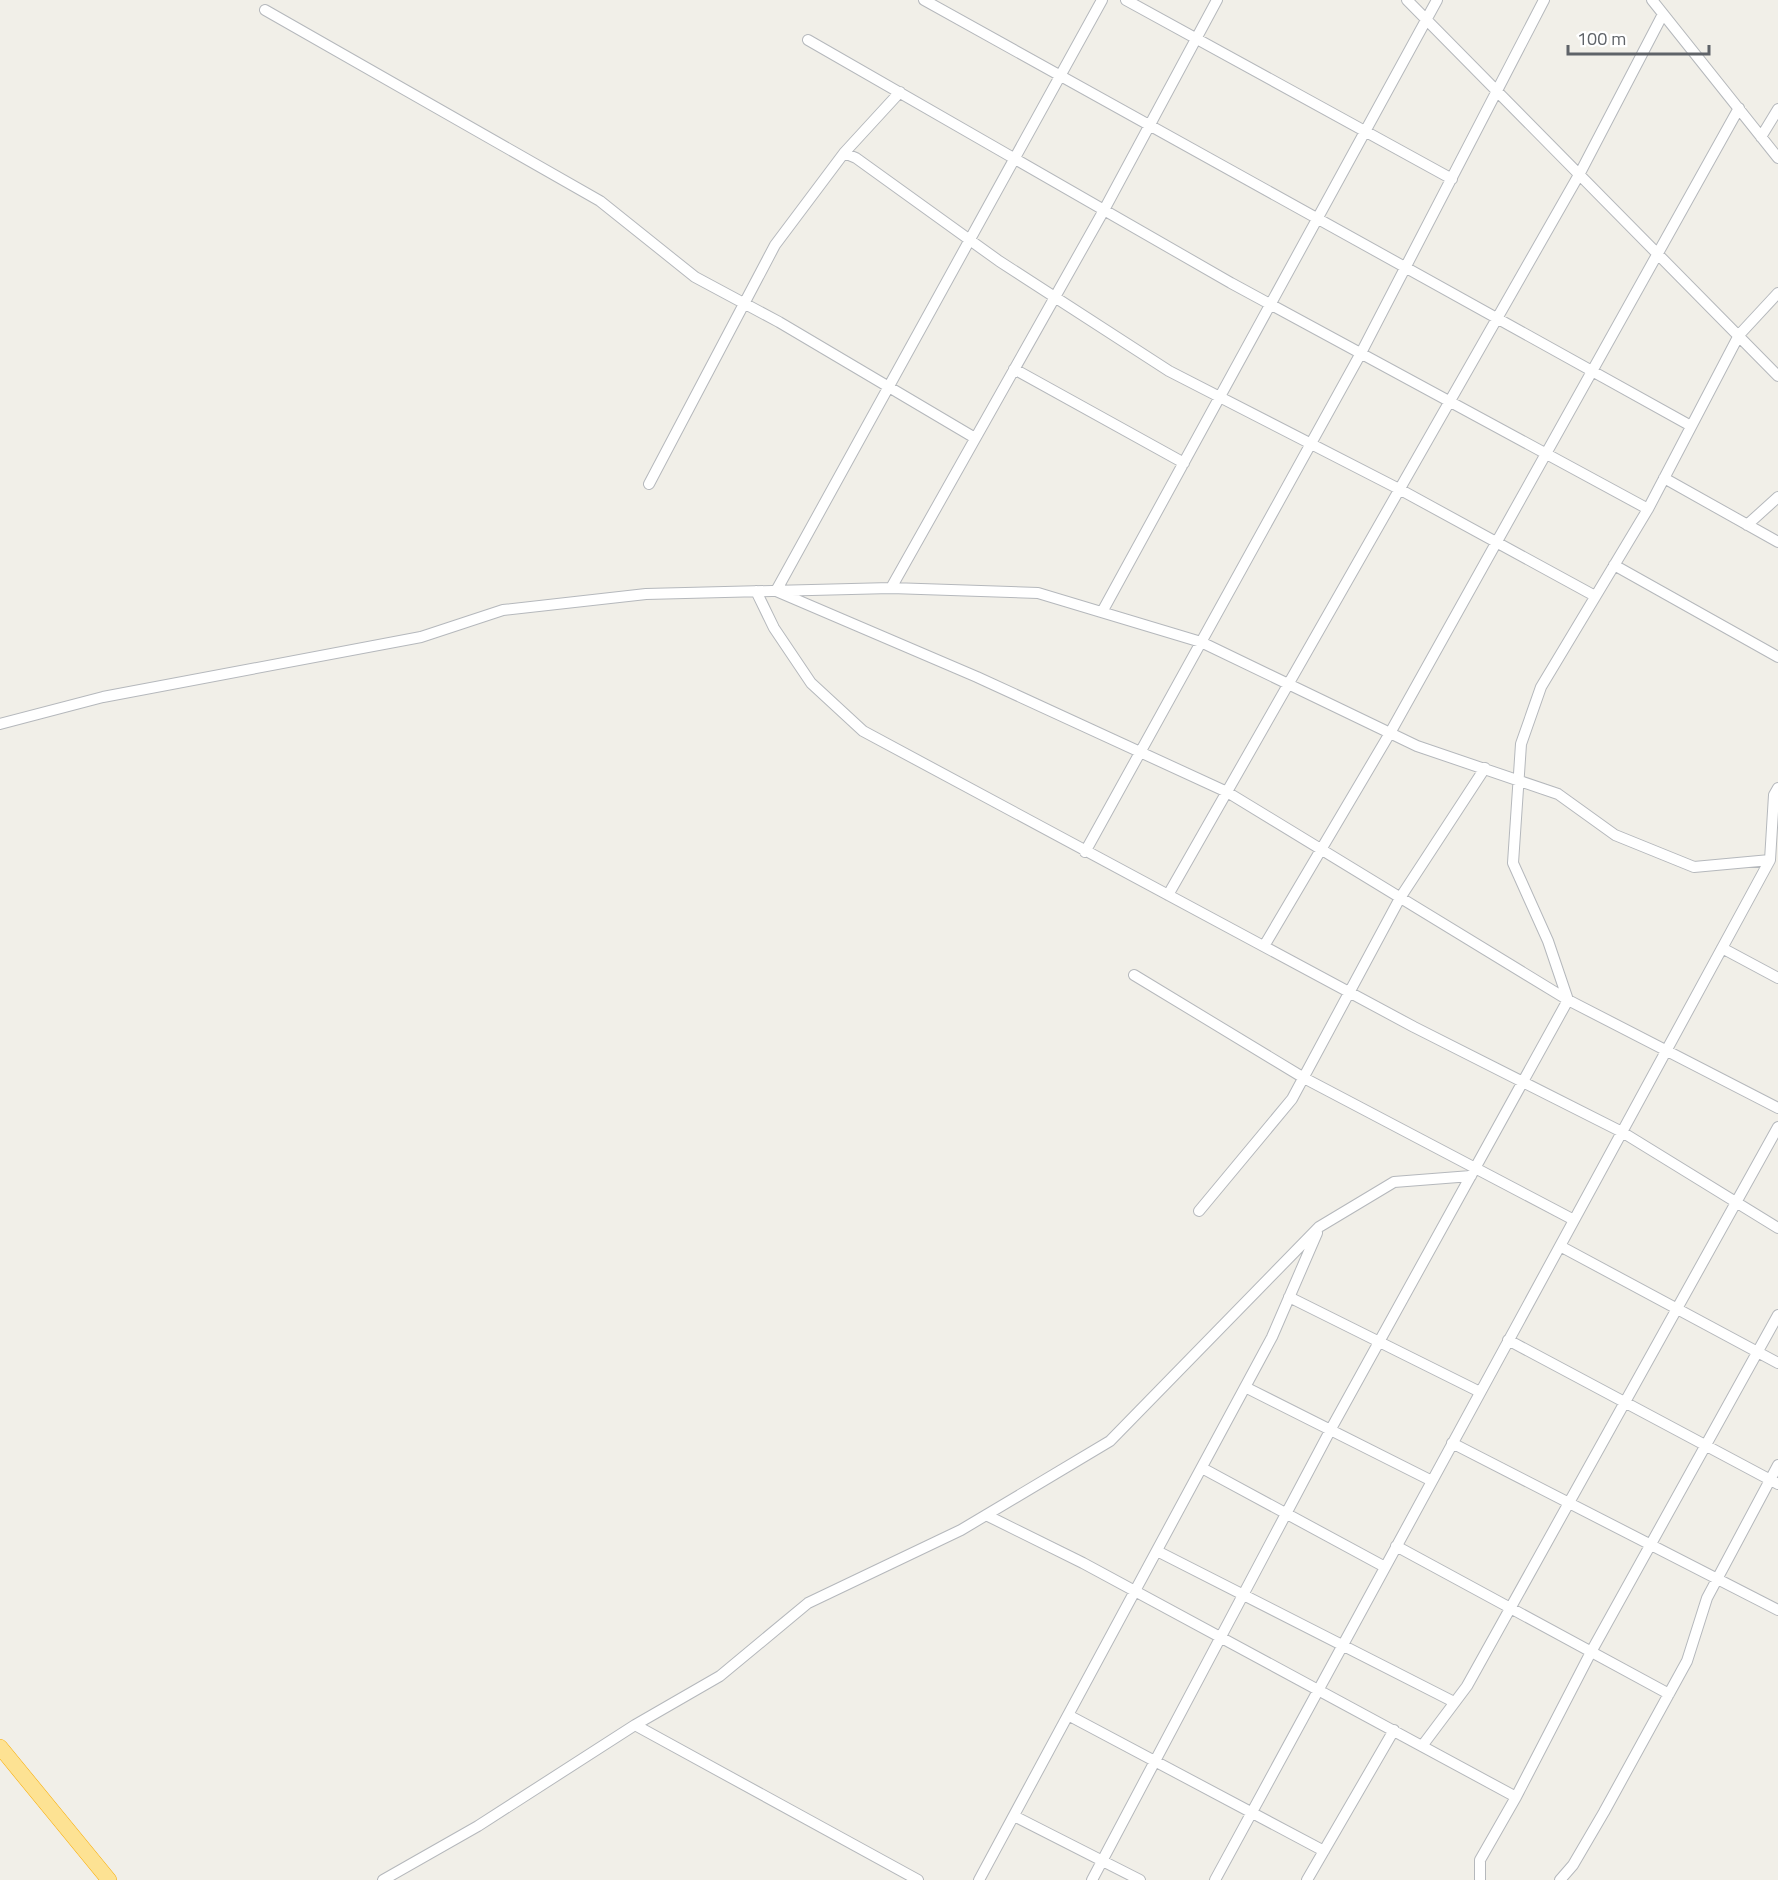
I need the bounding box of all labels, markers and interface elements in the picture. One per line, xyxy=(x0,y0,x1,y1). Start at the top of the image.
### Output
scale bar xyxy=(1568,18,1709,56)
text: 100 m xyxy=(1577,25,1626,52)

